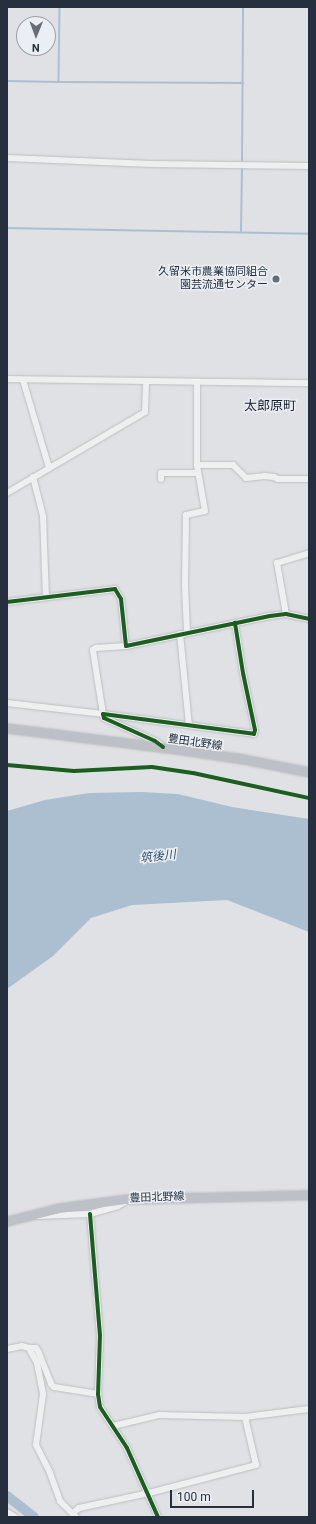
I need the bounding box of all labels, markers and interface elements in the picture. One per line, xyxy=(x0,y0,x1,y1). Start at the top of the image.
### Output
north arrow xyxy=(16,16,56,56)
text: N xyxy=(32,41,40,54)
place label: 久留米市農業協同組合 園芸流通センター xyxy=(158,266,268,292)
marker: 久留米市農業協同組合 園芸流通センター xyxy=(271,274,281,284)
district label: 太郎原町 xyxy=(244,398,296,414)
street label: 豊田北野線 xyxy=(167,733,223,753)
water label: 筑後川 xyxy=(139,848,177,866)
street label: 豊田北野線 xyxy=(129,1190,185,1206)
scale bar xyxy=(172,1482,256,1508)
text: 100 m xyxy=(177,1490,211,1504)

